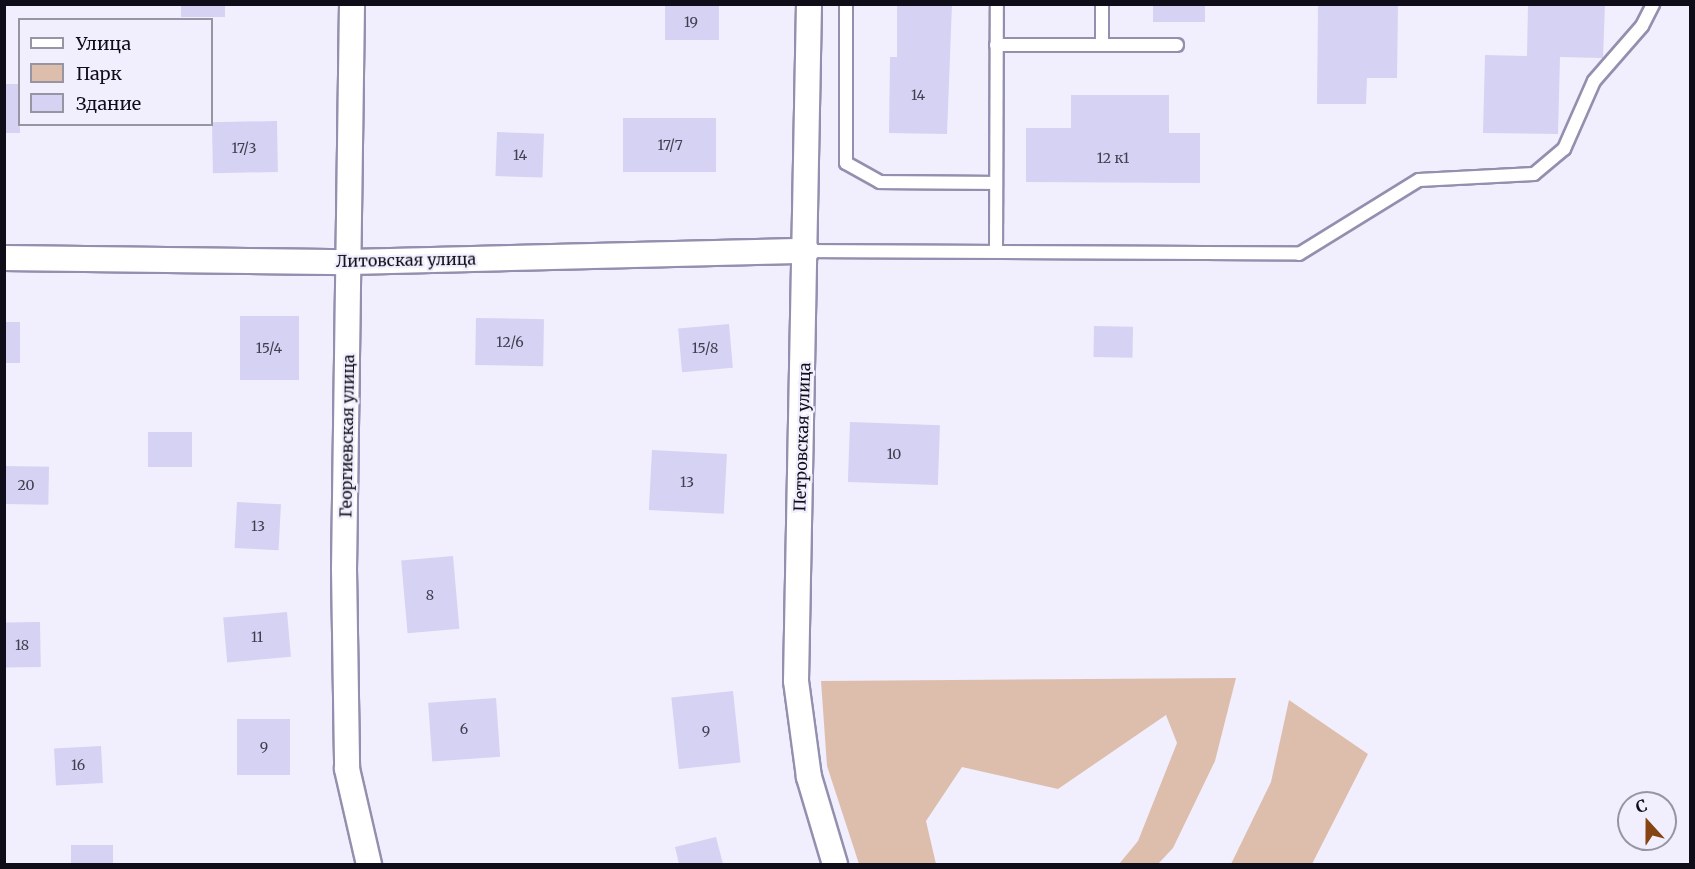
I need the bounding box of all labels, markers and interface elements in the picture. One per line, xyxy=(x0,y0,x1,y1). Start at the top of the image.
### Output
house number: 19 xyxy=(684,14,698,30)
legend xyxy=(18,18,213,126)
text: Улица xyxy=(76,32,131,55)
text: Парк xyxy=(76,62,122,85)
house number: 14 xyxy=(911,87,925,103)
text: Здание xyxy=(76,92,141,115)
house number: 17/7 xyxy=(657,137,683,153)
house number: 17/3 xyxy=(231,140,257,156)
house number: 14 xyxy=(513,147,527,163)
house number: 12 к1 xyxy=(1097,150,1129,166)
street label: Литовская улица xyxy=(336,249,476,271)
house number: 12/6 xyxy=(496,334,524,350)
house number: 15/4 xyxy=(256,340,282,356)
house number: 15/8 xyxy=(692,340,718,356)
street label: Георгиевская улица xyxy=(336,354,358,518)
street label: Петровская улица xyxy=(790,362,814,512)
house number: 10 xyxy=(887,446,901,462)
house number: 13 xyxy=(680,474,694,490)
house number: 20 xyxy=(17,477,35,493)
house number: 13 xyxy=(251,518,265,534)
house number: 8 xyxy=(426,587,434,603)
house number: 11 xyxy=(251,629,263,645)
house number: 18 xyxy=(15,637,29,653)
house number: 6 xyxy=(460,721,468,737)
house number: 9 xyxy=(702,723,710,739)
house number: 9 xyxy=(260,739,268,755)
house number: 16 xyxy=(71,757,85,773)
north arrow xyxy=(1617,791,1677,851)
text: С xyxy=(1633,795,1650,817)

